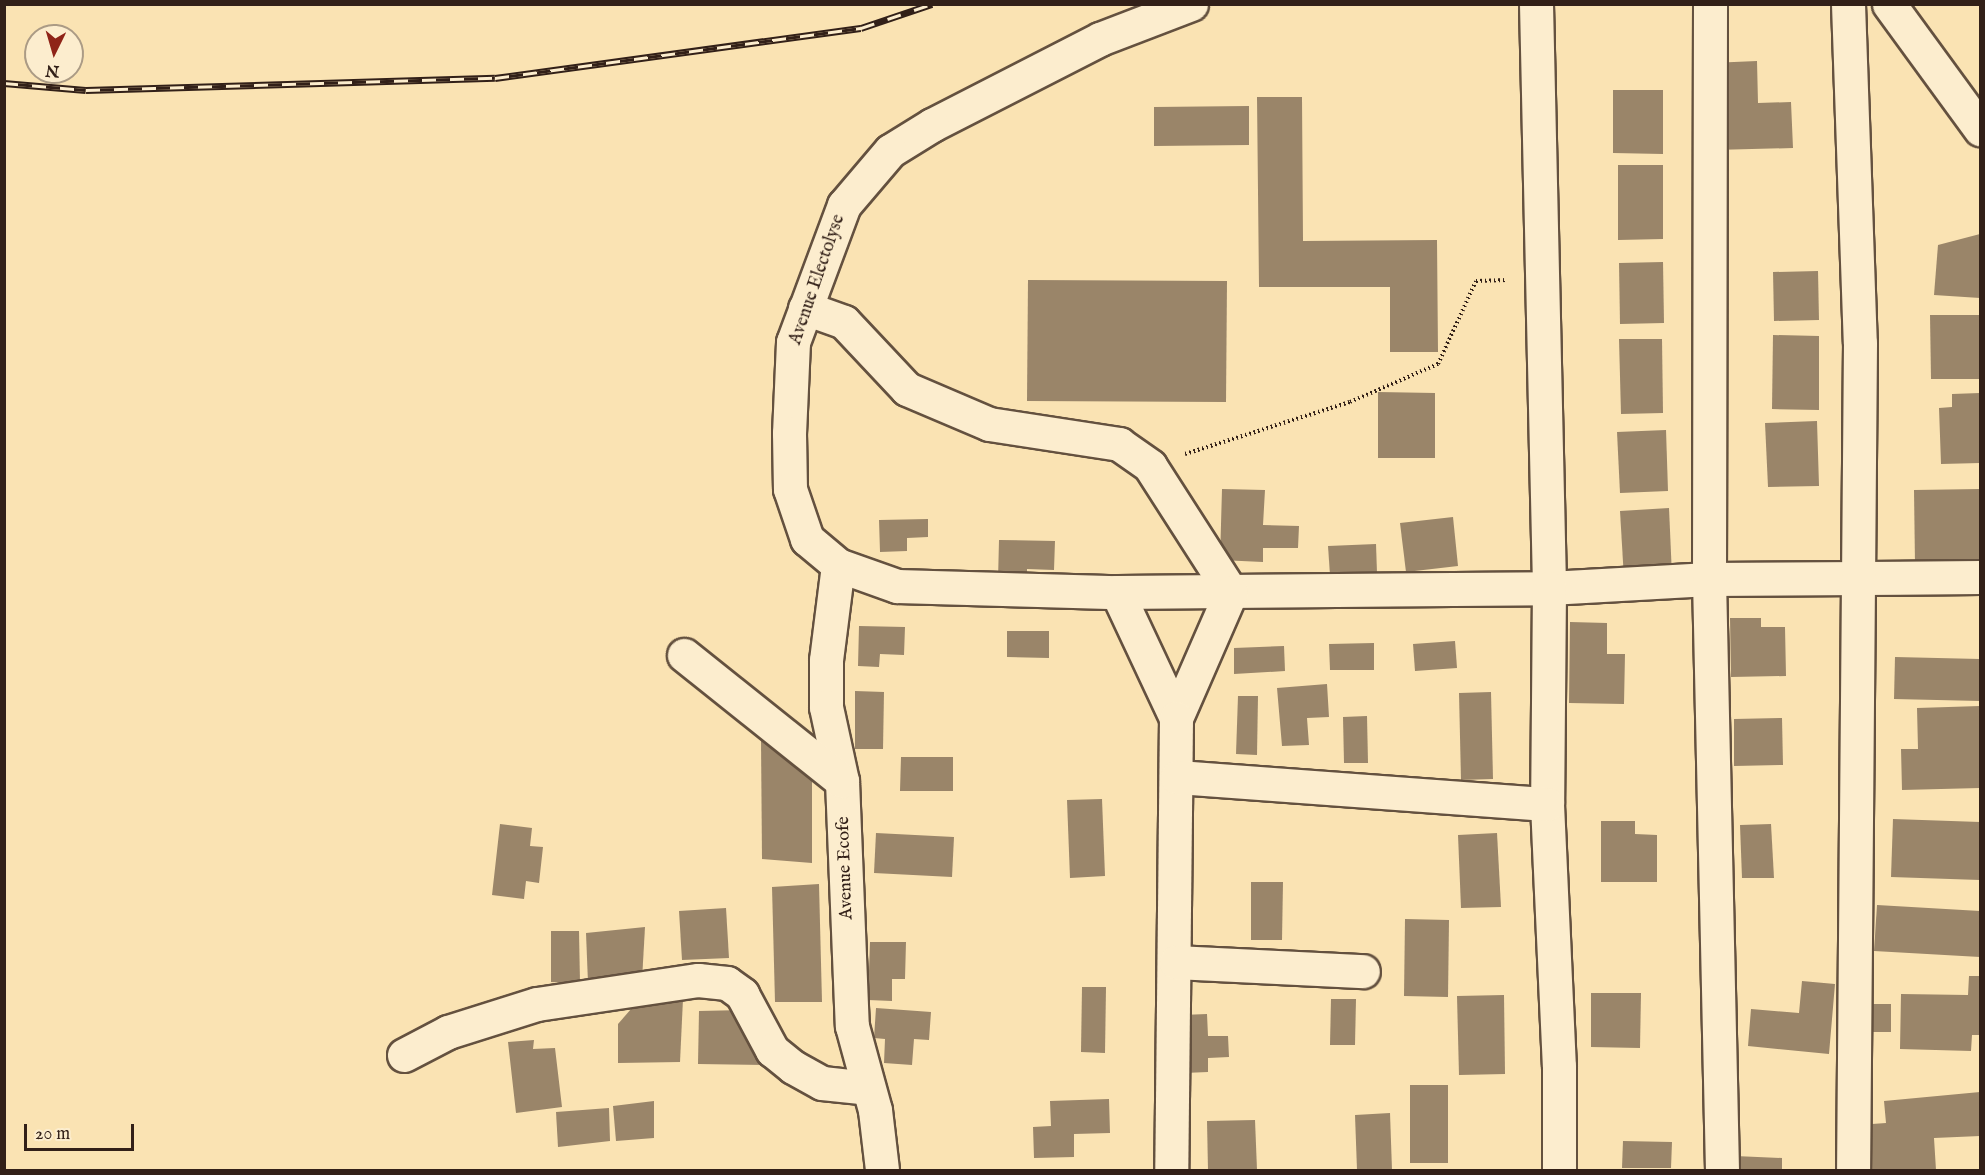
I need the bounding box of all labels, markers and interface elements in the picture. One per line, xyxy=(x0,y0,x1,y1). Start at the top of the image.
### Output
north arrow xyxy=(24,24,84,84)
text: N xyxy=(45,59,60,81)
street label: Avenue Electolyse xyxy=(786,212,850,348)
street label: Avenue Ecofe xyxy=(833,816,859,920)
scale bar xyxy=(27,1112,136,1150)
text: 20 m xyxy=(35,1123,70,1146)

